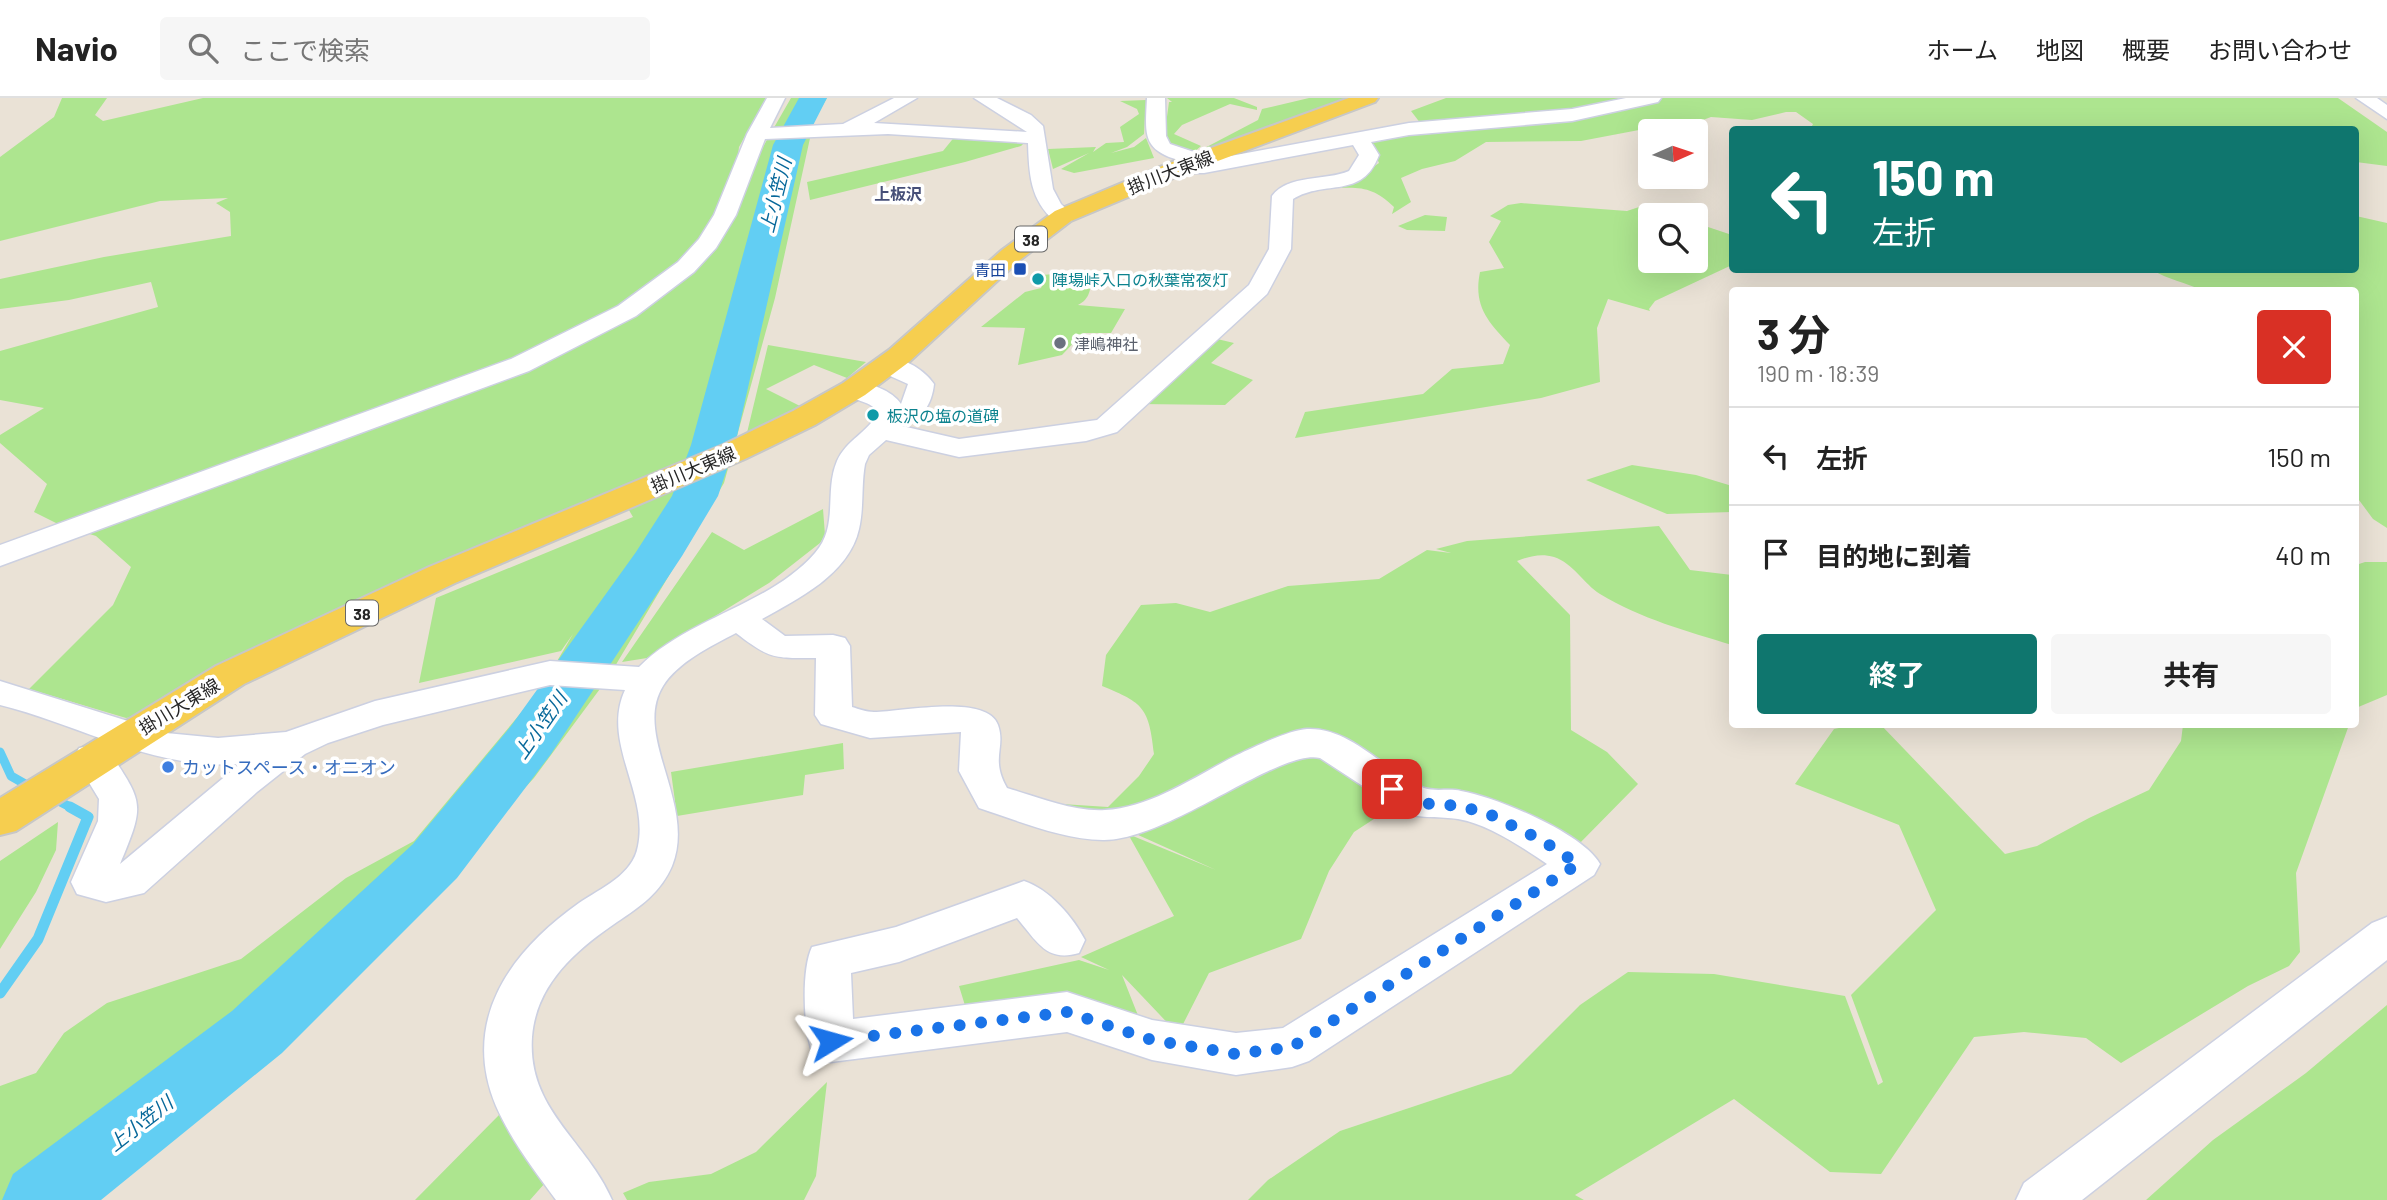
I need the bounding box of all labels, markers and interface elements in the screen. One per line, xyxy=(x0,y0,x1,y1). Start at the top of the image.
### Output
search box xyxy=(160,17,650,80)
text: Navio xyxy=(35,28,118,68)
icon: search xyxy=(184,29,222,67)
text: ここで検索 xyxy=(240,34,370,65)
text: ホーム xyxy=(1927,35,1998,64)
text: 地図 xyxy=(2036,35,2084,64)
text: 概要 xyxy=(2122,35,2170,64)
text: お問い合わせ xyxy=(2208,35,2352,64)
north arrow xyxy=(1638,119,1708,189)
map controls xyxy=(1638,119,1708,273)
street label: 掛川大東線 xyxy=(1124,146,1216,198)
text: 150 m xyxy=(1872,147,1994,206)
water label: 上小笠川 xyxy=(755,153,796,235)
icon: left xyxy=(1757,154,1848,245)
district label: 上板沢 xyxy=(874,184,922,203)
button: search xyxy=(1638,203,1708,273)
text: 左折 xyxy=(1872,212,1936,250)
road number: 38 xyxy=(1015,226,1047,252)
place label: 青田 xyxy=(974,260,1006,279)
marker: 青田 xyxy=(1012,261,1028,277)
place label: 陣場峠入口の秋葉常夜灯 xyxy=(1052,270,1228,289)
marker: 陣場峠入口の秋葉常夜灯 xyxy=(1030,271,1046,287)
text: 3 分 xyxy=(1757,308,1830,358)
button: close xyxy=(2257,310,2331,384)
place label: 津嶋神社 xyxy=(1074,334,1138,353)
marker: 津嶋神社 xyxy=(1052,335,1068,351)
text: 190 m · 18:39 xyxy=(1757,359,1879,387)
place label: 板沢の塩の道碑 xyxy=(887,406,999,425)
marker: 板沢の塩の道碑 xyxy=(865,407,881,423)
icon: left xyxy=(1757,437,1795,475)
street label: 掛川大東線 xyxy=(647,441,739,497)
text: 150 m xyxy=(2267,441,2331,472)
text: 左折 xyxy=(1816,442,1868,473)
icon: arrive xyxy=(1757,535,1795,573)
text: 40 m xyxy=(2275,539,2331,570)
text: 目的地に到着 xyxy=(1816,540,1972,571)
road number: 38 xyxy=(346,600,378,626)
button: 終了 xyxy=(1757,634,2037,714)
button: 共有 xyxy=(2051,634,2331,714)
street label: 掛川大東線 xyxy=(135,673,223,739)
water label: 上小笠川 xyxy=(509,686,572,763)
place label: カットスペース・オニオン xyxy=(182,756,396,778)
marker: カットスペース・オニオン xyxy=(160,759,176,775)
pin xyxy=(1362,759,1422,819)
icon: arrive xyxy=(1373,770,1411,808)
position arrow xyxy=(794,1004,868,1078)
water label: 上小笠川 xyxy=(103,1089,179,1155)

